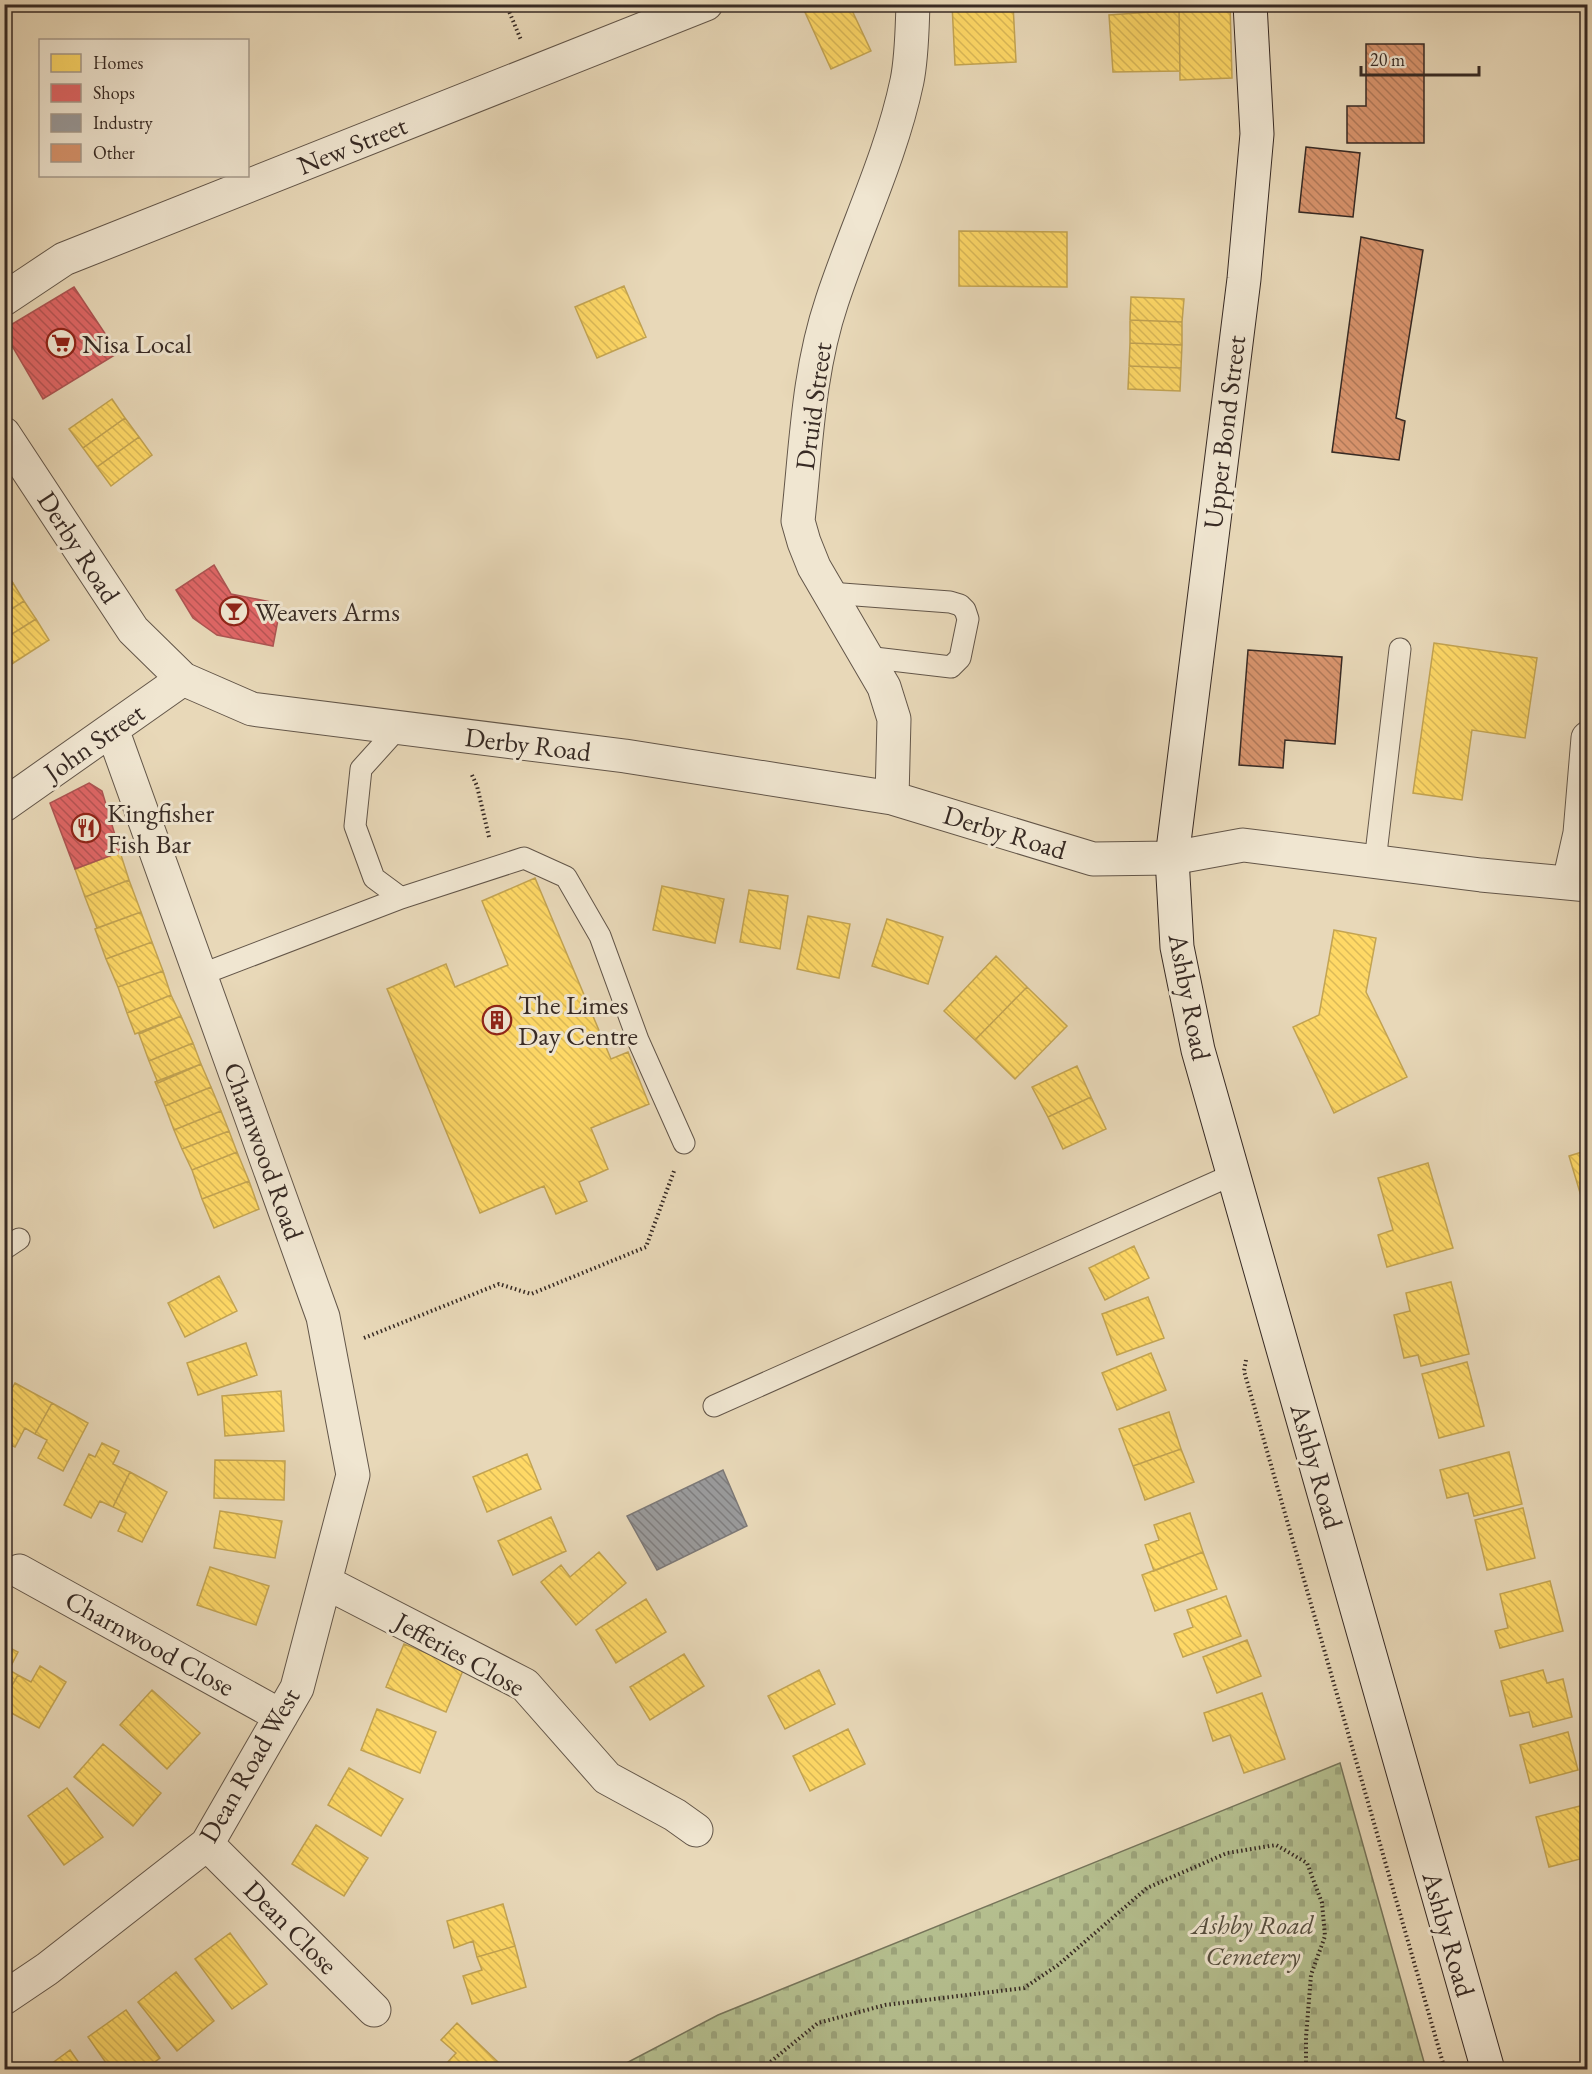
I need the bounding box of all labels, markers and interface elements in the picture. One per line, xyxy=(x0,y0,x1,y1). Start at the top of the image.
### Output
legend xyxy=(39,39,249,177)
scale bar xyxy=(1361,39,1480,77)
text: 20 m xyxy=(1370,48,1405,71)
text: Homes xyxy=(93,51,144,74)
text: Shops xyxy=(93,81,135,104)
street label: New Street xyxy=(292,107,412,183)
text: Industry xyxy=(93,111,153,134)
text: Other xyxy=(93,141,135,164)
place label: Nisa Local xyxy=(82,326,192,361)
supermarket icon: Nisa Local xyxy=(45,327,77,359)
street label: Upper Bond Street xyxy=(1195,333,1253,531)
street label: Druid Street xyxy=(787,339,839,472)
street label: Derby Road xyxy=(30,484,128,610)
place label: Weavers Arms xyxy=(255,594,400,629)
bar icon: Weavers Arms xyxy=(218,595,250,627)
street label: John Street xyxy=(35,694,152,790)
street label: Derby Road xyxy=(463,719,593,769)
place label: Kingfisher Fish Bar xyxy=(107,795,214,861)
street label: Derby Road xyxy=(939,797,1071,867)
restaurant icon: Kingfisher Fish Bar xyxy=(70,812,102,844)
street label: Ashby Road xyxy=(1160,930,1219,1064)
place label: The Limes Day Centre xyxy=(518,987,638,1053)
building icon: The Limes Day Centre xyxy=(481,1004,513,1036)
street label: Charnwood Road xyxy=(216,1057,312,1245)
street label: Ashby Road xyxy=(1282,1399,1352,1533)
street label: Charnwood Close xyxy=(59,1582,241,1704)
street label: Jefferies Close xyxy=(387,1603,531,1704)
street label: Dean Road West xyxy=(191,1681,308,1849)
street label: Ashby Road xyxy=(1414,1867,1484,2001)
street label: Dean Close xyxy=(236,1872,346,1982)
park label: Ashby Road Cemetery xyxy=(1190,1907,1315,1973)

